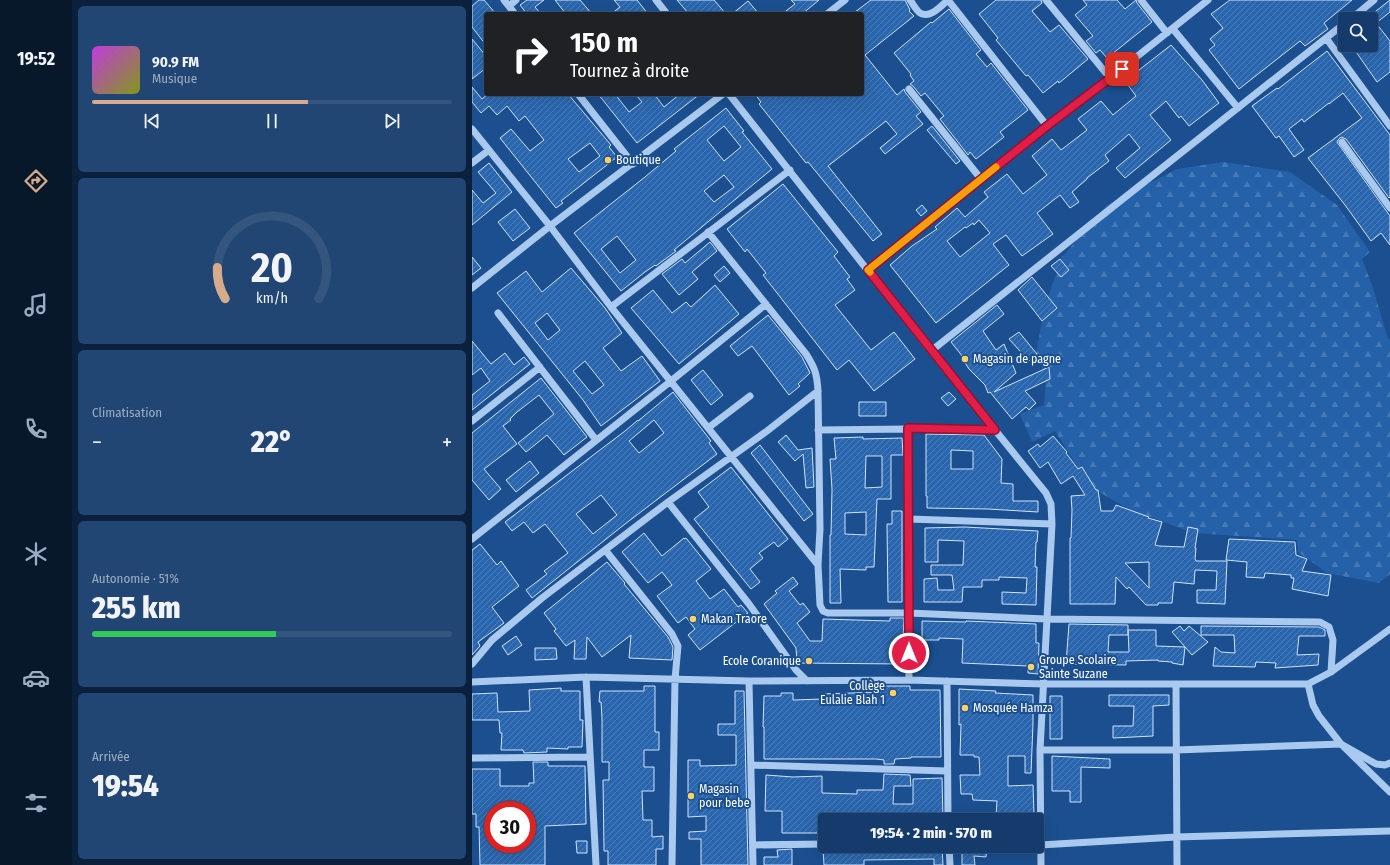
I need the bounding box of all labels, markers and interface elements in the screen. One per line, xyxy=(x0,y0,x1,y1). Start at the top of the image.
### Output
map controls xyxy=(1338,12,1378,52)
button: search xyxy=(1338,12,1378,52)
text: 150 m xyxy=(570,26,638,59)
icon: right xyxy=(504,28,556,80)
text: 19:52 xyxy=(17,48,55,70)
pin xyxy=(1105,52,1139,86)
text: 90.9 FM xyxy=(152,53,199,71)
icon: arrive xyxy=(1111,58,1133,80)
text: Tournez à droite xyxy=(570,60,689,82)
text: Musique xyxy=(152,71,197,86)
icon: previous xyxy=(141,110,163,132)
icon: pause xyxy=(261,110,283,132)
icon: next xyxy=(381,110,403,132)
place label: Boutique xyxy=(616,153,661,167)
marker: Boutique xyxy=(603,155,613,165)
icon: directions xyxy=(22,167,50,195)
text: 20 xyxy=(250,242,293,292)
text: km/h xyxy=(256,289,288,306)
icon: music xyxy=(22,291,50,319)
place label: Magasin de pagne xyxy=(973,352,1061,366)
marker: Magasin de pagne xyxy=(960,354,970,364)
text: Climatisation xyxy=(92,405,162,420)
icon: phone xyxy=(22,415,50,443)
text: 22° xyxy=(251,424,293,460)
text: − xyxy=(92,429,102,456)
text: + xyxy=(442,429,452,456)
icon: climate xyxy=(22,540,50,568)
text: Autonomie · 51% xyxy=(92,571,179,586)
text: 255 km xyxy=(92,590,181,626)
place label: Makan Traore xyxy=(701,612,767,626)
marker: Makan Traore xyxy=(688,614,698,624)
position arrow xyxy=(888,632,930,674)
place label: Groupe Scolaire Sainte Suzane xyxy=(1039,653,1116,681)
place label: Ecole Coranique xyxy=(723,654,801,668)
marker: Ecole Coranique xyxy=(804,656,814,666)
marker: Groupe Scolaire Sainte Suzane xyxy=(1026,662,1036,672)
icon: car xyxy=(22,664,50,692)
place label: Collège Eulalie Blah 1 xyxy=(820,679,885,707)
marker: Collège Eulalie Blah 1 xyxy=(888,688,898,698)
place label: Mosquée Hamza xyxy=(973,701,1053,715)
marker: Mosquée Hamza xyxy=(960,703,970,713)
text: Arrivée xyxy=(92,749,130,764)
text: 19:54 xyxy=(92,768,159,804)
place label: Magasin pour bebe xyxy=(699,782,750,810)
icon: filters xyxy=(22,789,50,817)
marker: Magasin pour bebe xyxy=(686,791,696,801)
speed limit sign: 30 xyxy=(484,801,536,853)
text: 19:54 · 2 min · 570 m xyxy=(870,824,992,842)

